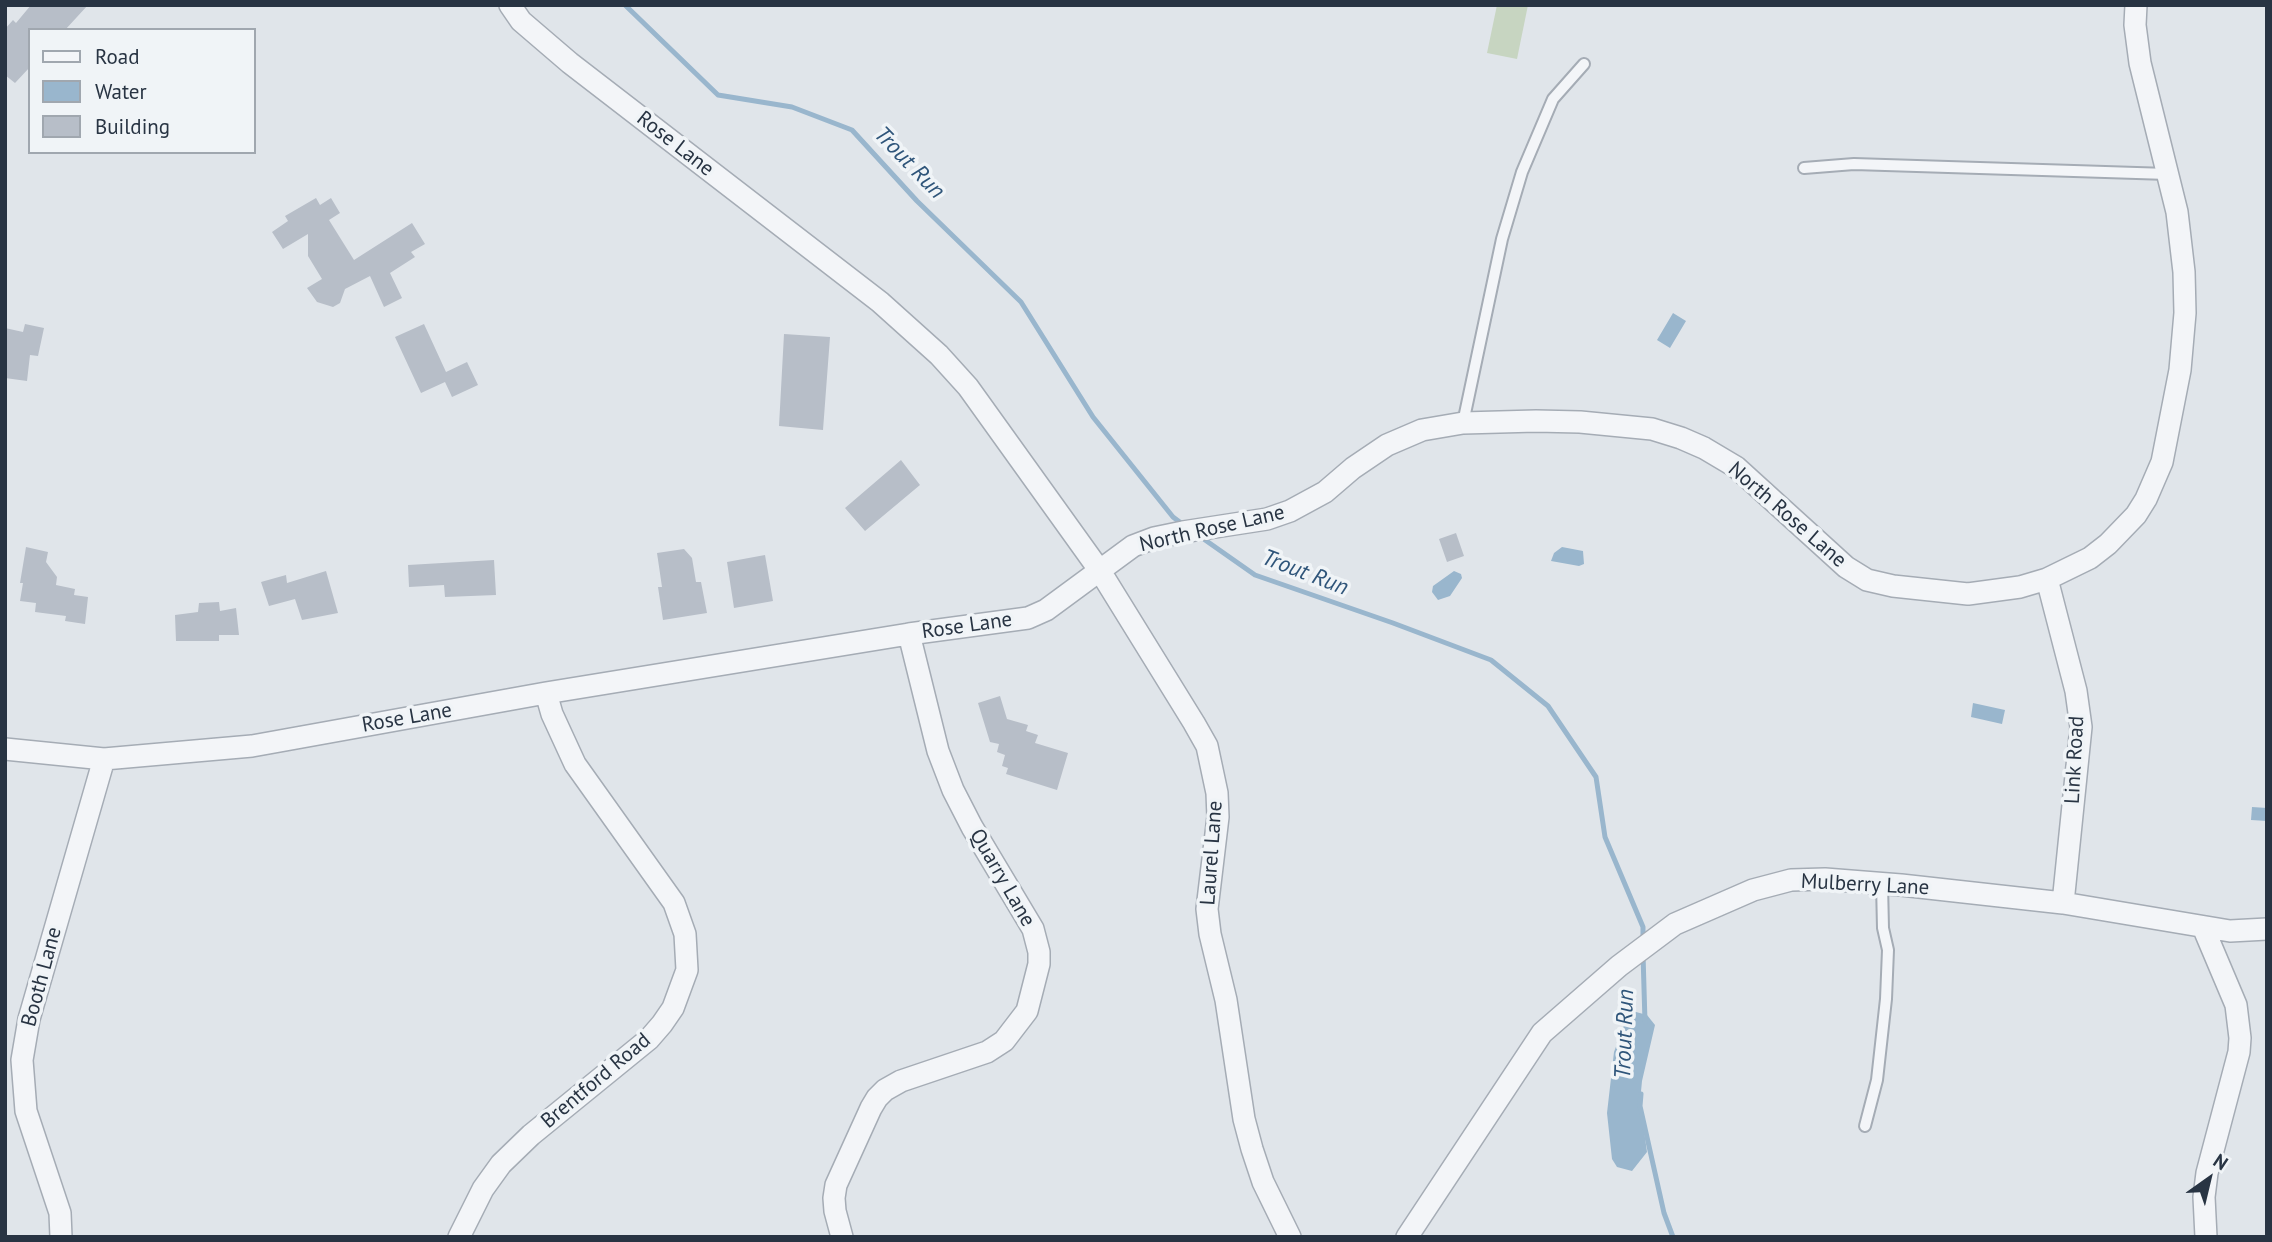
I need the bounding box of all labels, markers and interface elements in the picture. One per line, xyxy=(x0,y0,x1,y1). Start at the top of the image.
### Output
legend xyxy=(28,28,256,154)
text: Road xyxy=(95,43,139,70)
text: Water xyxy=(95,78,147,105)
street label: Rose Lane xyxy=(631,106,719,182)
text: Building xyxy=(95,113,170,140)
water label: Trout Run xyxy=(868,121,950,205)
street label: North Rose Lane xyxy=(1723,457,1851,573)
street label: North Rose Lane xyxy=(1137,500,1287,558)
water label: Trout Run xyxy=(1258,544,1352,602)
street label: Rose Lane xyxy=(920,607,1014,645)
street label: Rose Lane xyxy=(360,698,454,738)
street label: Link Road xyxy=(2060,715,2090,805)
street label: Laurel Lane xyxy=(1196,800,1228,906)
street label: Quarry Lane xyxy=(964,825,1040,931)
street label: Mulberry Lane xyxy=(1800,869,1930,901)
street label: Booth Lane xyxy=(17,924,67,1030)
water label: Trout Run xyxy=(1610,989,1640,1079)
street label: Brentford Road xyxy=(536,1028,656,1134)
north arrow xyxy=(2174,1144,2244,1214)
text: N xyxy=(2209,1148,2233,1175)

